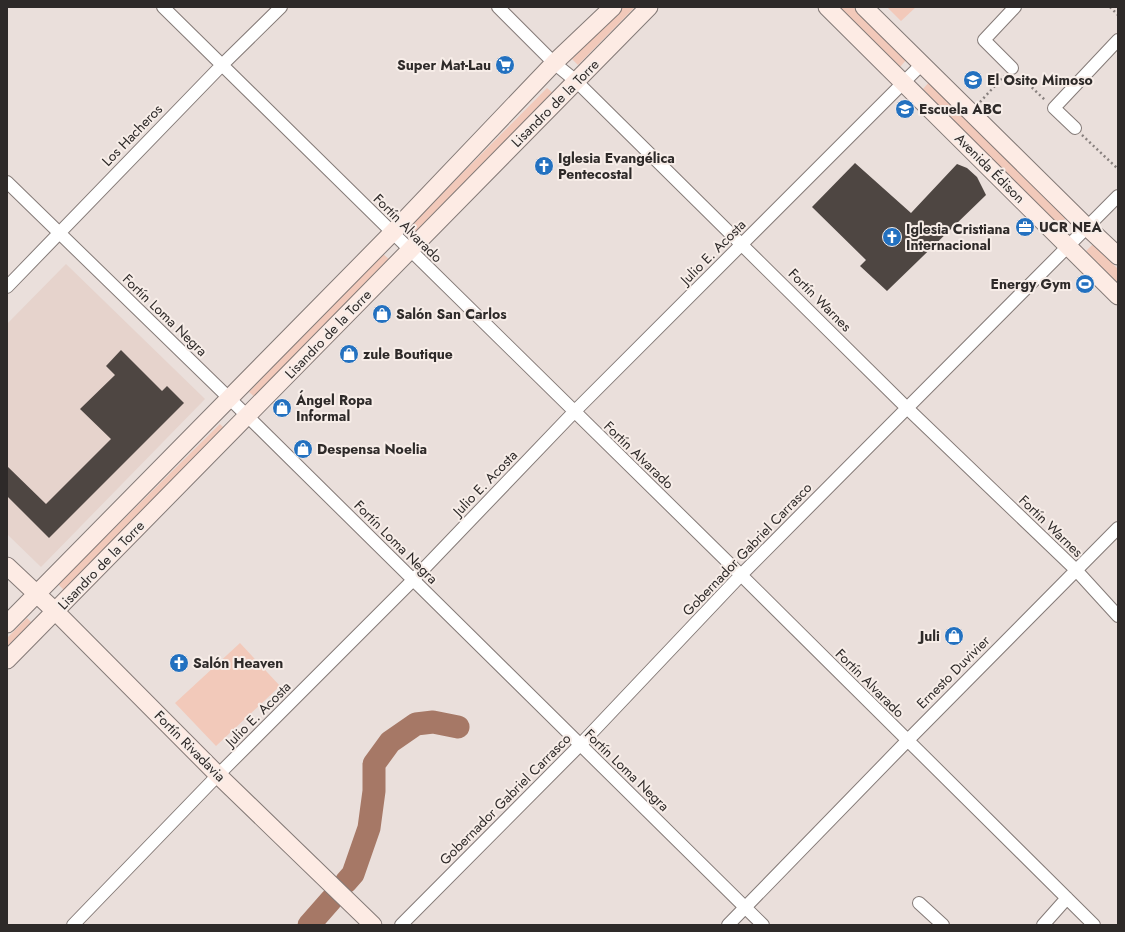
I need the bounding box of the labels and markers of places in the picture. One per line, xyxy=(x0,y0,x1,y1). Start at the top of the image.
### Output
supermarket icon: Super Mat-Lau xyxy=(494,54,516,76)
place label: Super Mat-Lau xyxy=(397,55,491,75)
school or university icon: El Osito Mimoso xyxy=(962,69,984,91)
place label: El Osito Mimoso xyxy=(987,70,1093,90)
school or university icon: Escuela ABC xyxy=(894,98,916,120)
place label: Escuela ABC xyxy=(919,99,1002,119)
place label: Iglesia Evangélica Pentecostal xyxy=(558,148,675,184)
church icon: Iglesia Evangélica Pentecostal xyxy=(533,155,555,177)
office icon: UCR NEA xyxy=(1014,216,1036,238)
place label: UCR NEA xyxy=(1039,217,1102,237)
place label: Iglesia Cristiana Internacional xyxy=(906,219,1010,255)
church icon: Iglesia Cristiana Internacional xyxy=(881,226,903,248)
sports icon: Energy Gym xyxy=(1074,273,1096,295)
place label: Energy Gym xyxy=(991,274,1071,294)
shop icon: Salón San Carlos xyxy=(371,303,393,325)
place label: Salón San Carlos xyxy=(396,304,507,324)
shop icon: zule Boutique xyxy=(338,343,360,365)
place label: zule Boutique xyxy=(363,344,453,364)
place label: Ángel Ropa Informal xyxy=(295,390,372,426)
shop icon: Ángel Ropa Informal xyxy=(271,397,293,419)
shop icon: Despensa Noelia xyxy=(292,438,314,460)
place label: Despensa Noelia xyxy=(317,439,427,459)
shop icon: Juli xyxy=(943,625,965,647)
place label: Juli xyxy=(917,626,940,646)
church icon: Salón Heaven xyxy=(168,652,190,674)
place label: Salón Heaven xyxy=(193,653,283,673)

